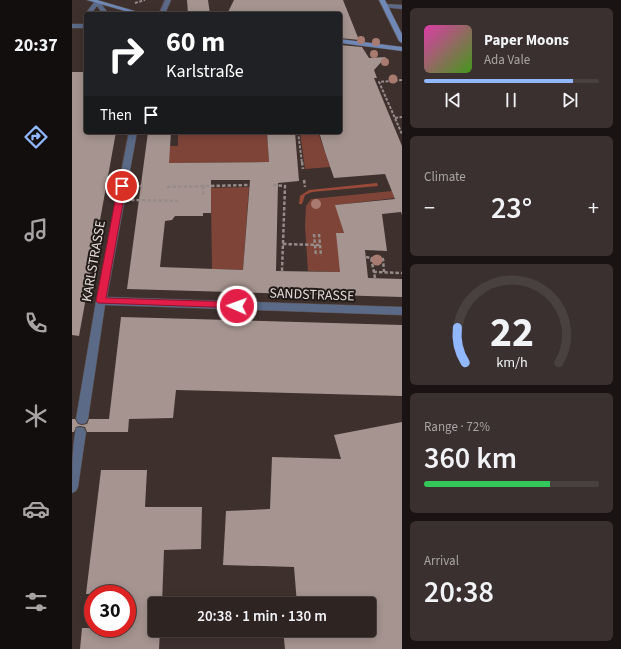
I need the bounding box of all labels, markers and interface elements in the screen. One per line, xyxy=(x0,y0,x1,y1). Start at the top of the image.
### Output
text: 60 m xyxy=(166,22,225,62)
icon: right xyxy=(100,28,152,80)
text: Paper Moons xyxy=(484,30,569,51)
text: 20:37 xyxy=(14,33,58,58)
text: Ada Vale xyxy=(484,51,530,69)
text: Karlstraße xyxy=(166,59,244,84)
icon: previous xyxy=(442,89,464,111)
icon: pause xyxy=(500,89,522,111)
icon: next xyxy=(559,89,581,111)
icon: arrive xyxy=(140,104,162,126)
text: Then xyxy=(100,105,132,126)
icon: directions xyxy=(22,123,50,151)
text: Climate xyxy=(424,168,466,186)
pin xyxy=(105,169,139,203)
icon: arrive xyxy=(111,175,133,197)
text: 23° xyxy=(491,187,532,230)
text: − xyxy=(424,192,435,224)
text: + xyxy=(588,192,599,224)
icon: music xyxy=(22,216,50,244)
street label: KARLSTRASSE xyxy=(77,219,111,303)
street label: SANDSTRASSE xyxy=(269,284,355,306)
position arrow xyxy=(216,285,258,327)
text: 22 xyxy=(490,302,533,362)
icon: phone xyxy=(22,309,50,337)
text: km/h xyxy=(496,351,527,372)
icon: climate xyxy=(22,402,50,430)
text: Range · 72% xyxy=(424,418,490,436)
text: 360 km xyxy=(424,437,517,480)
icon: car xyxy=(22,495,50,523)
text: Arrival xyxy=(424,552,459,570)
text: 20:38 xyxy=(424,571,494,614)
speed limit sign: 30 xyxy=(84,585,136,637)
icon: filters xyxy=(22,588,50,616)
text: 20:38 · 1 min · 130 m xyxy=(197,606,327,627)

